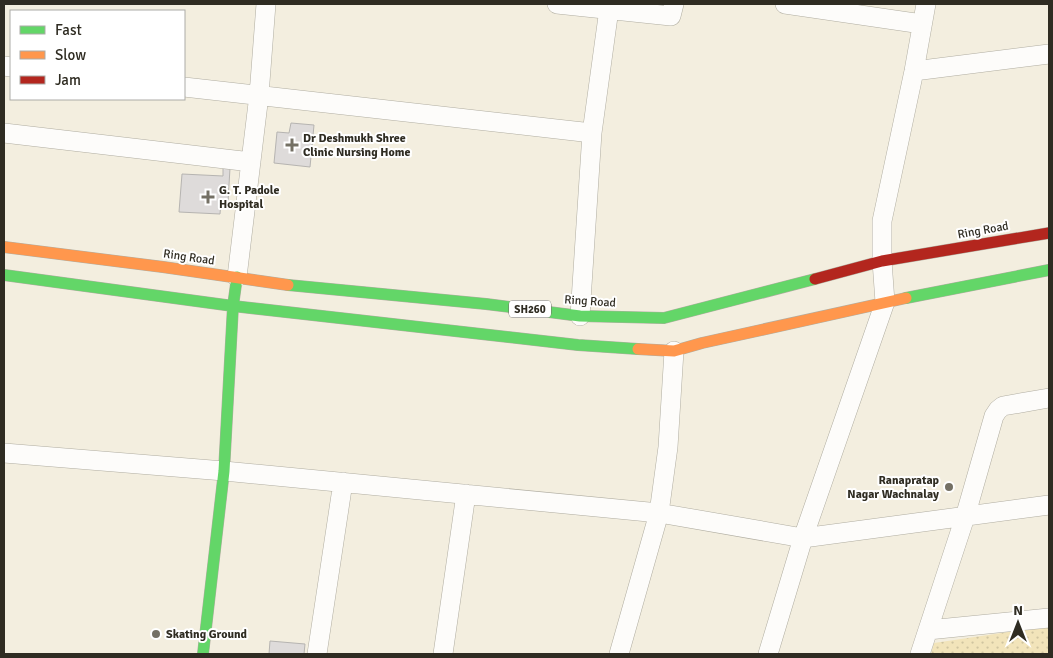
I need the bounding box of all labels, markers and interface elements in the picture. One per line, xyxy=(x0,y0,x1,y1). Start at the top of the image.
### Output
legend xyxy=(10,10,185,100)
text: Fast xyxy=(55,21,82,39)
text: Slow xyxy=(55,46,86,64)
text: Jam xyxy=(55,71,81,89)
place label: Dr Deshmukh Shree Clinic Nursing Home xyxy=(303,131,410,160)
marker: Dr Deshmukh Shree Clinic Nursing Home xyxy=(285,138,299,152)
place label: G. T. Padole Hospital xyxy=(219,183,280,212)
marker: G. T. Padole Hospital xyxy=(201,190,215,204)
street label: Ring Road xyxy=(956,219,1010,242)
street label: Ring Road xyxy=(162,246,216,269)
street label: Ring Road xyxy=(564,292,616,311)
road number: SH260 xyxy=(509,300,551,318)
place label: Ranapratap Nagar Wachnalay xyxy=(847,473,940,502)
marker: Ranapratap Nagar Wachnalay xyxy=(943,481,955,493)
north arrow xyxy=(993,598,1043,648)
text: N xyxy=(1013,602,1023,619)
place label: Skating Ground xyxy=(166,627,248,642)
marker: Skating Ground xyxy=(150,628,162,640)

